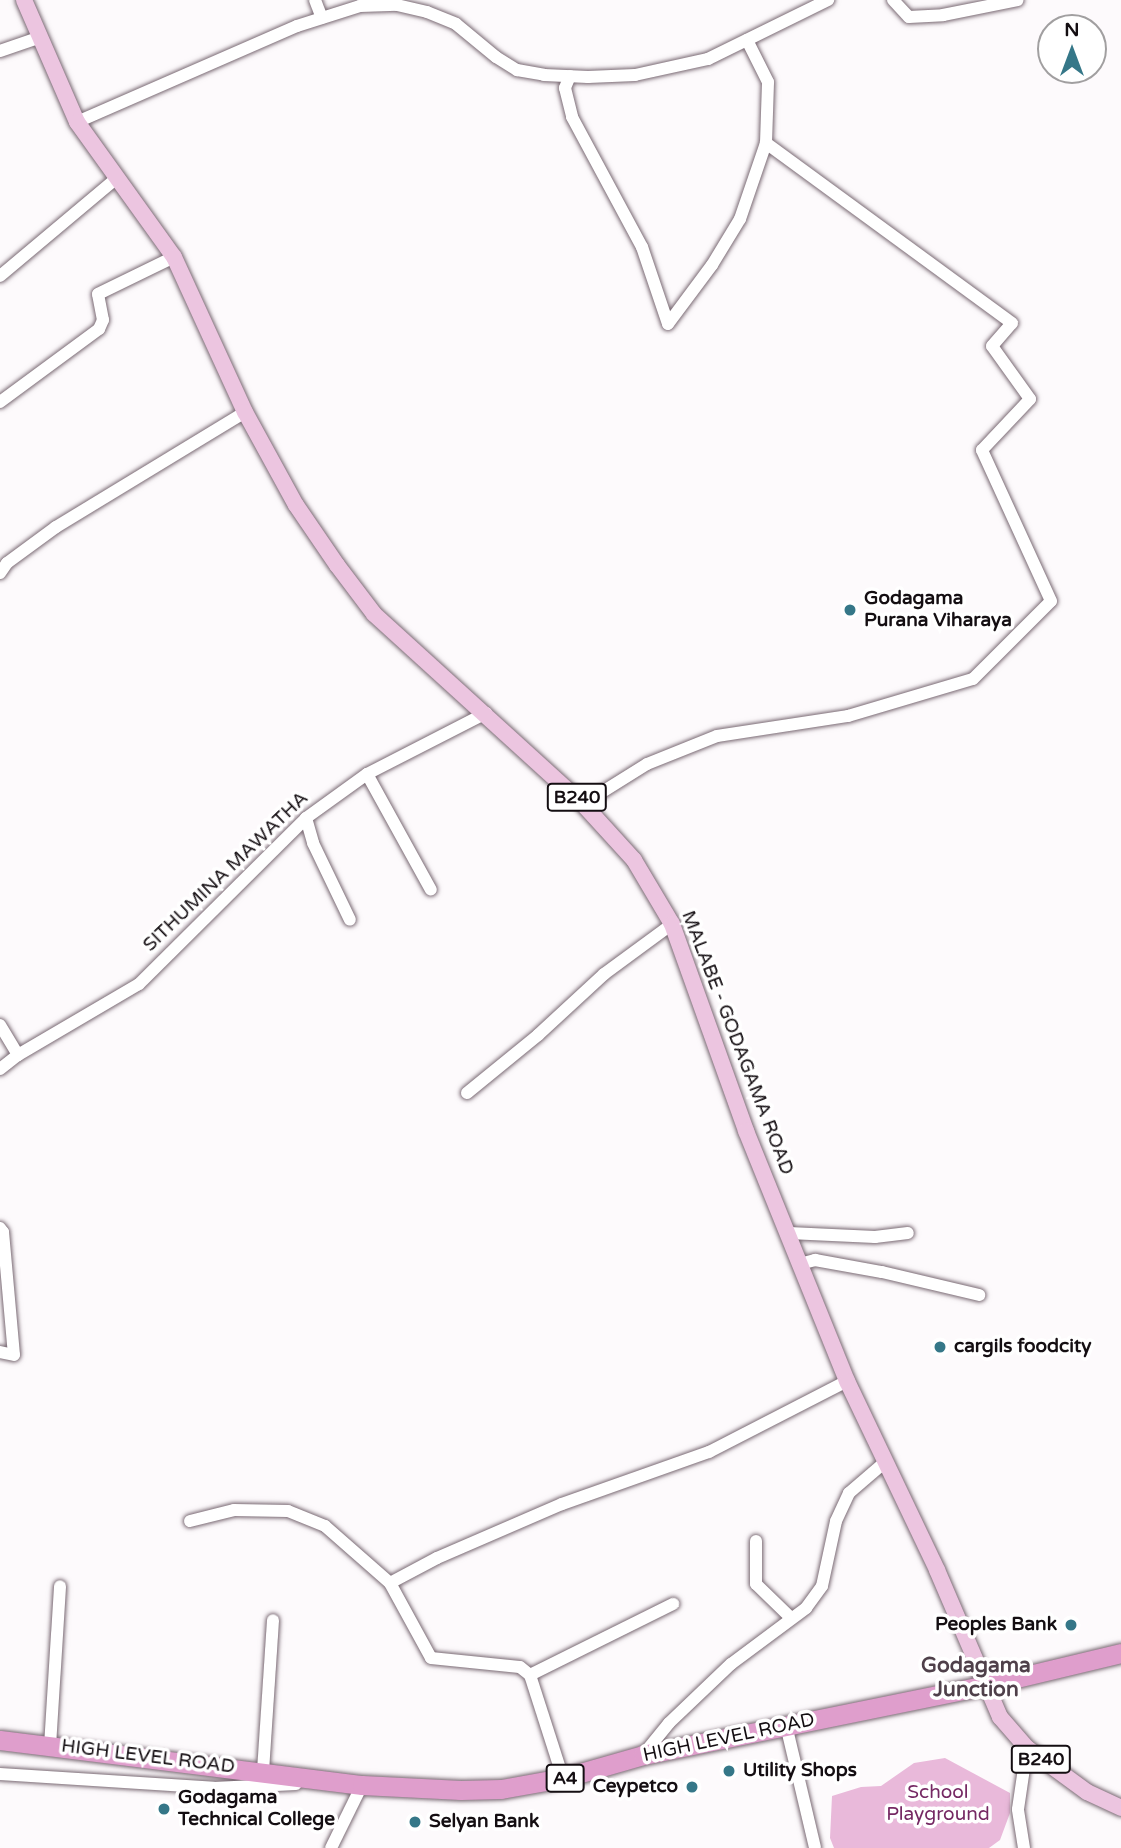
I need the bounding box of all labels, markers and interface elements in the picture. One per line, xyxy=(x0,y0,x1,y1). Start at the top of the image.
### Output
north arrow xyxy=(1037,14,1107,84)
text: N xyxy=(1064,19,1080,41)
place label: Godagama Purana Viharaya xyxy=(864,588,1012,632)
marker: Godagama Purana Viharaya xyxy=(842,602,858,618)
road number: B240 xyxy=(546,782,608,812)
street label: SITHUMINA MAWATHA xyxy=(139,787,313,957)
street label: MALABE - GODAGAMA ROAD xyxy=(676,908,798,1178)
place label: cargils foodcity xyxy=(954,1336,1091,1358)
marker: cargils foodcity xyxy=(932,1339,948,1355)
place label: Peoples Bank xyxy=(935,1614,1057,1636)
marker: Peoples Bank xyxy=(1063,1617,1079,1633)
district label: Godagama Junction xyxy=(921,1653,1031,1703)
street label: HIGH LEVEL ROAD xyxy=(641,1709,817,1767)
street label: HIGH LEVEL ROAD xyxy=(60,1735,236,1779)
road number: B240 xyxy=(1010,1744,1072,1774)
place label: Utility Shops xyxy=(743,1760,857,1782)
marker: Utility Shops xyxy=(721,1763,737,1779)
road number: A4 xyxy=(544,1764,586,1792)
place label: Ceypetco xyxy=(593,1776,678,1798)
marker: Ceypetco xyxy=(684,1779,700,1795)
park label: School Playground xyxy=(886,1782,990,1826)
place label: Godagama Technical College xyxy=(178,1787,335,1831)
marker: Godagama Technical College xyxy=(156,1801,172,1817)
place label: Selyan Bank xyxy=(429,1811,539,1833)
marker: Selyan Bank xyxy=(407,1814,423,1830)

